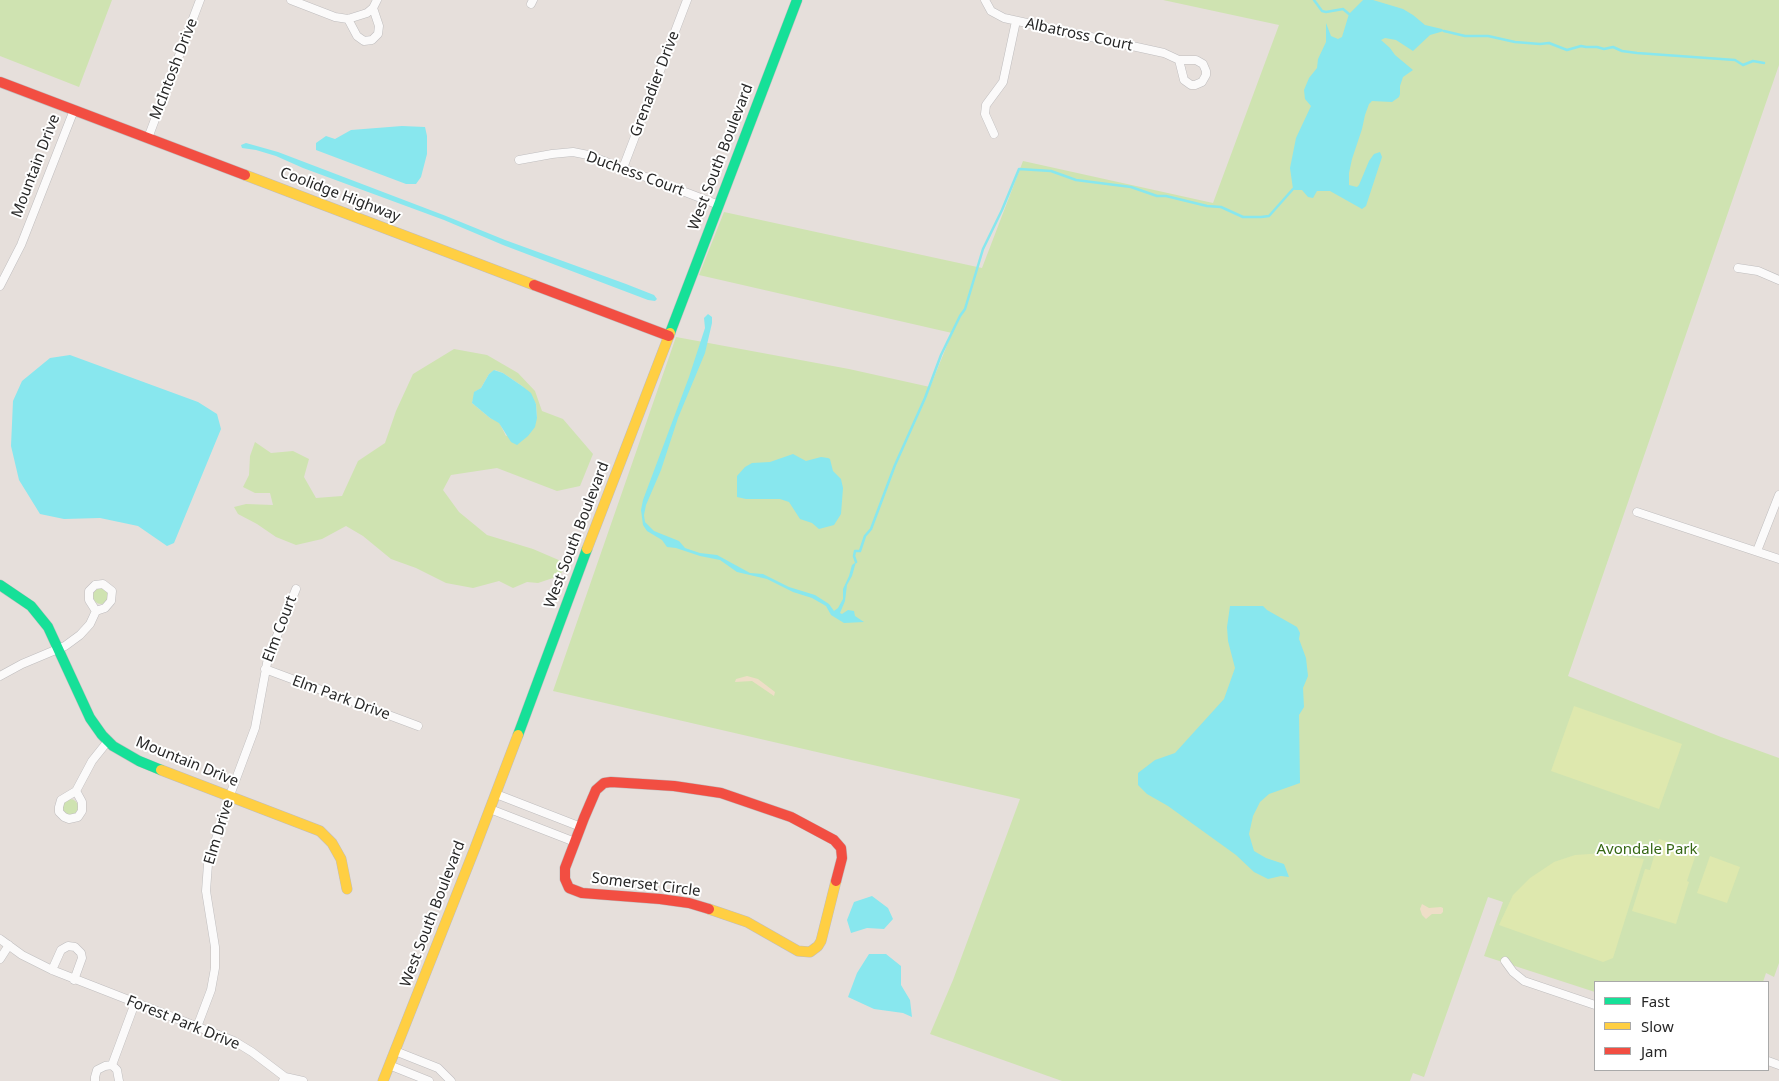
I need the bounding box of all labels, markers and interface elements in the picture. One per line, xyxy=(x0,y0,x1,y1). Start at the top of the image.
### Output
street label: Albatross Court xyxy=(1024,15,1134,55)
street label: McIntosh Drive xyxy=(146,16,202,122)
street label: Grenadier Drive xyxy=(627,29,683,139)
street label: West South Boulevard xyxy=(685,81,757,233)
street label: Mountain Drive xyxy=(8,112,64,220)
street label: Duchess Court xyxy=(584,148,686,200)
street label: Coolidge Highway xyxy=(277,164,403,226)
street label: West South Boulevard xyxy=(541,459,613,611)
street label: Elm Court xyxy=(259,593,301,665)
street label: Elm Park Drive xyxy=(290,672,392,724)
street label: Mountain Drive xyxy=(133,733,241,791)
street label: Elm Drive xyxy=(201,797,237,867)
street label: West South Boulevard xyxy=(397,838,469,990)
park label: Avondale Park xyxy=(1596,841,1698,859)
street label: Somerset Circle xyxy=(590,869,702,901)
legend xyxy=(1594,981,1769,1071)
text: Fast xyxy=(1641,991,1670,1011)
street label: Forest Park Drive xyxy=(124,992,242,1054)
text: Slow xyxy=(1641,1016,1674,1036)
text: Jam xyxy=(1641,1041,1668,1061)

